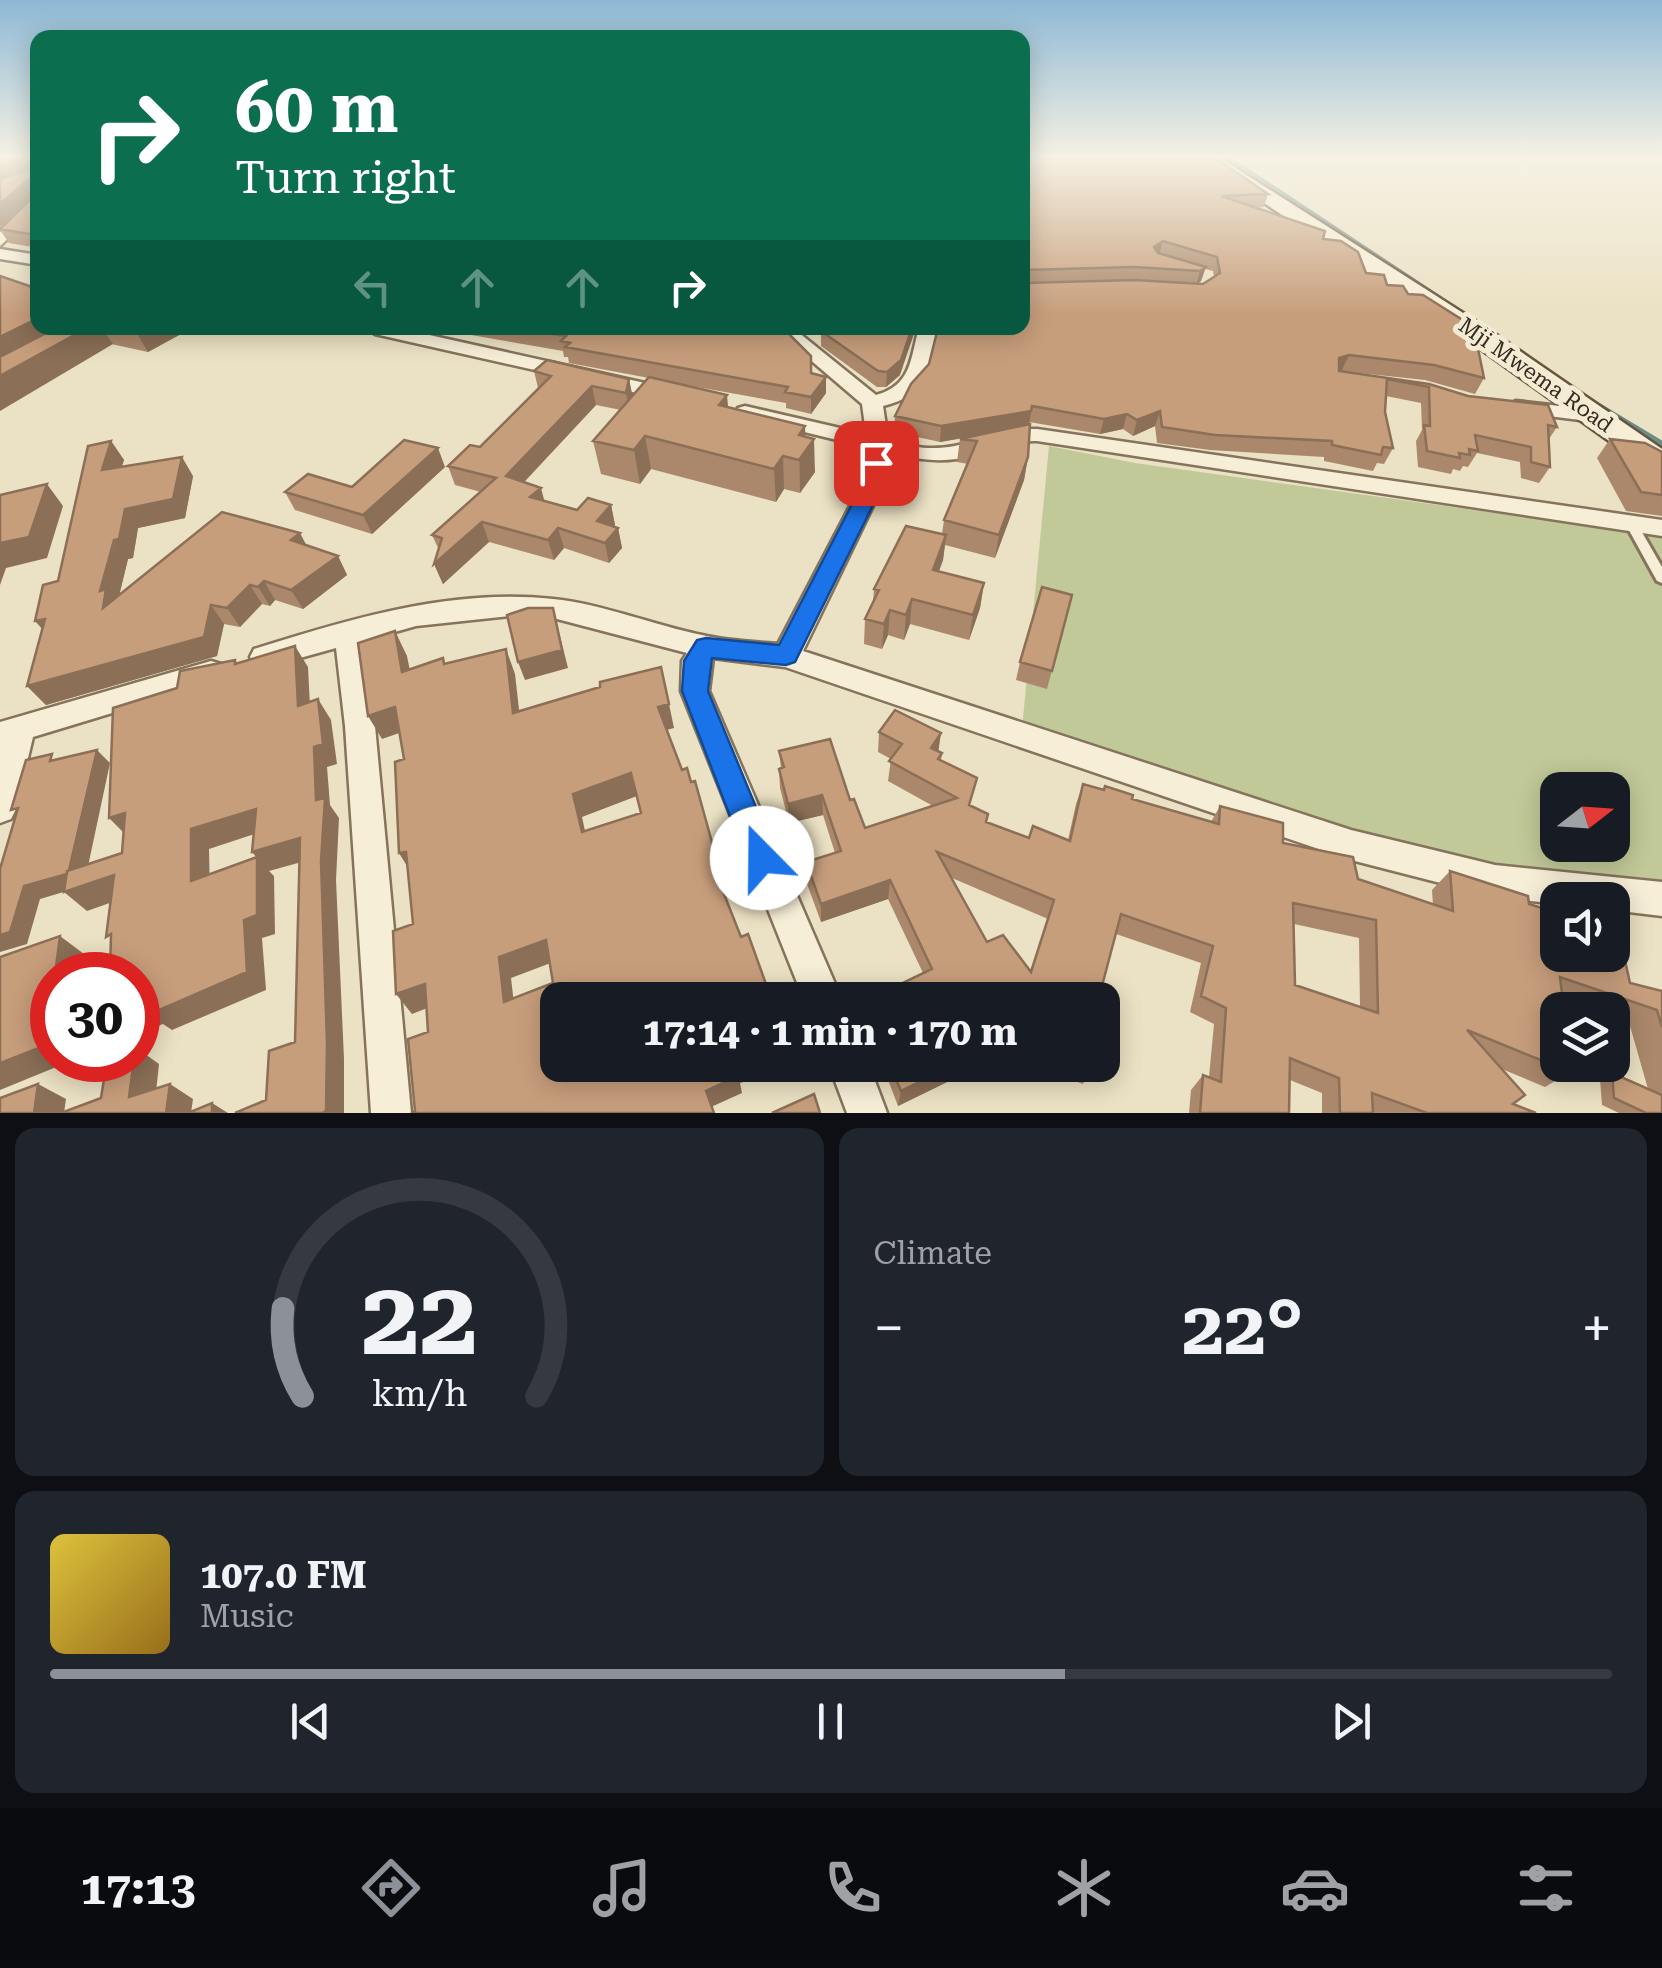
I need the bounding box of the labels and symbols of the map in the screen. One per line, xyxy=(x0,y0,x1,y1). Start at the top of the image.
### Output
street label: Mji Mwema Road xyxy=(1454,312,1618,438)
pin xyxy=(834,421,919,506)
north arrow xyxy=(1540,772,1630,862)
position arrow xyxy=(710,806,814,910)
speed limit sign: 30 xyxy=(30,952,160,1082)

